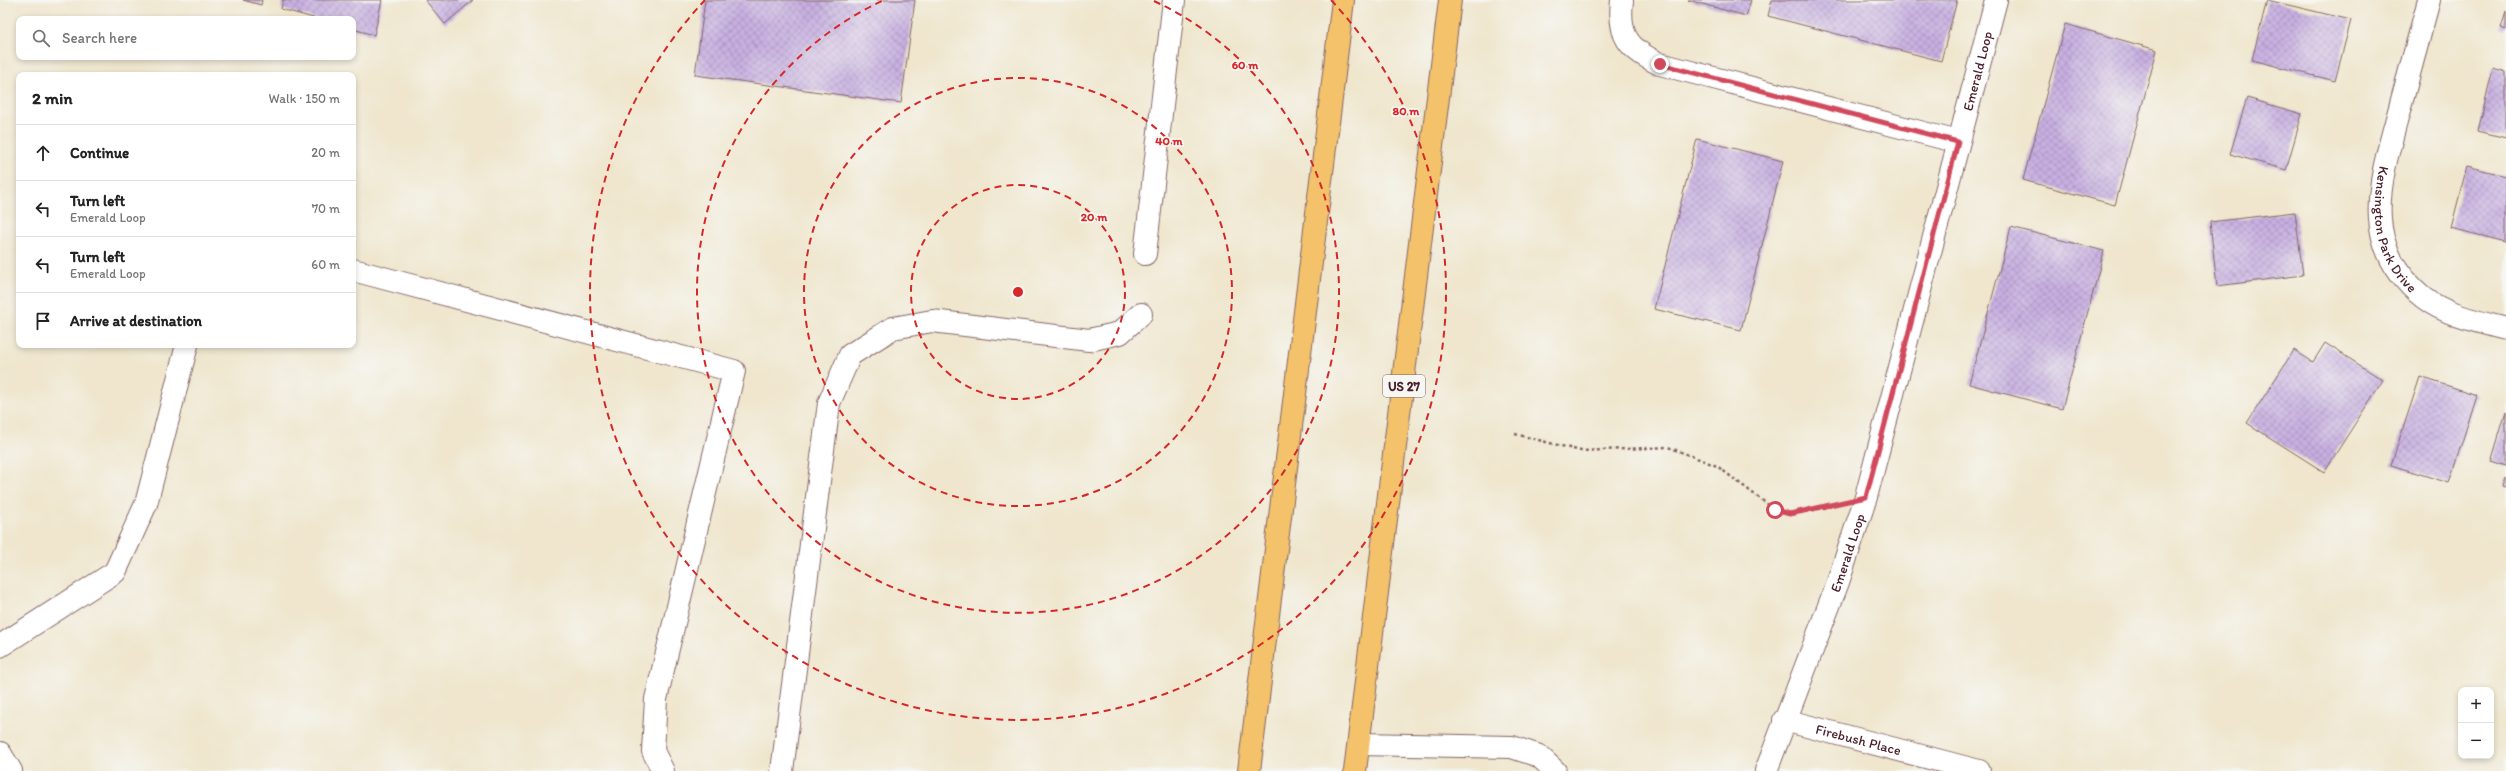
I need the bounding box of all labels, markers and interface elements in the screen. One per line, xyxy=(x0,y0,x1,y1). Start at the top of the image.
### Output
search box xyxy=(16,16,356,60)
icon: search xyxy=(30,27,52,49)
text: Search here xyxy=(62,29,137,47)
street label: Emerald Loop xyxy=(1959,29,1996,113)
route end xyxy=(1651,55,1669,73)
text: 60 m xyxy=(1232,58,1259,72)
text: 2 min xyxy=(32,88,72,108)
text: Walk · 150 m xyxy=(269,91,340,106)
text: 80 m xyxy=(1393,104,1420,118)
text: 40 m xyxy=(1155,134,1184,148)
icon: ahead xyxy=(32,142,54,164)
text: Continue xyxy=(70,144,129,162)
text: 20 m xyxy=(311,145,340,160)
street label: Kensington Park Drive xyxy=(2371,165,2421,296)
text: Turn left xyxy=(70,192,125,210)
icon: left xyxy=(32,198,54,220)
text: 70 m xyxy=(312,201,340,216)
text: Emerald Loop xyxy=(70,210,146,225)
text: 20 m xyxy=(1081,210,1108,224)
text: Turn left xyxy=(70,248,125,266)
icon: left xyxy=(32,254,54,276)
text: 60 m xyxy=(311,257,340,272)
text: Emerald Loop xyxy=(70,266,146,281)
centre of rings xyxy=(1011,285,1025,299)
icon: arrive xyxy=(32,310,54,332)
text: Arrive at destination xyxy=(70,312,202,330)
road number: US 27 xyxy=(1383,375,1425,397)
route start xyxy=(1766,501,1784,519)
street label: Emerald Loop xyxy=(1826,511,1868,594)
map controls xyxy=(2458,687,2494,759)
button: + xyxy=(2458,687,2494,723)
street label: Firebush Place xyxy=(1814,720,1903,759)
button: − xyxy=(2458,723,2494,759)

